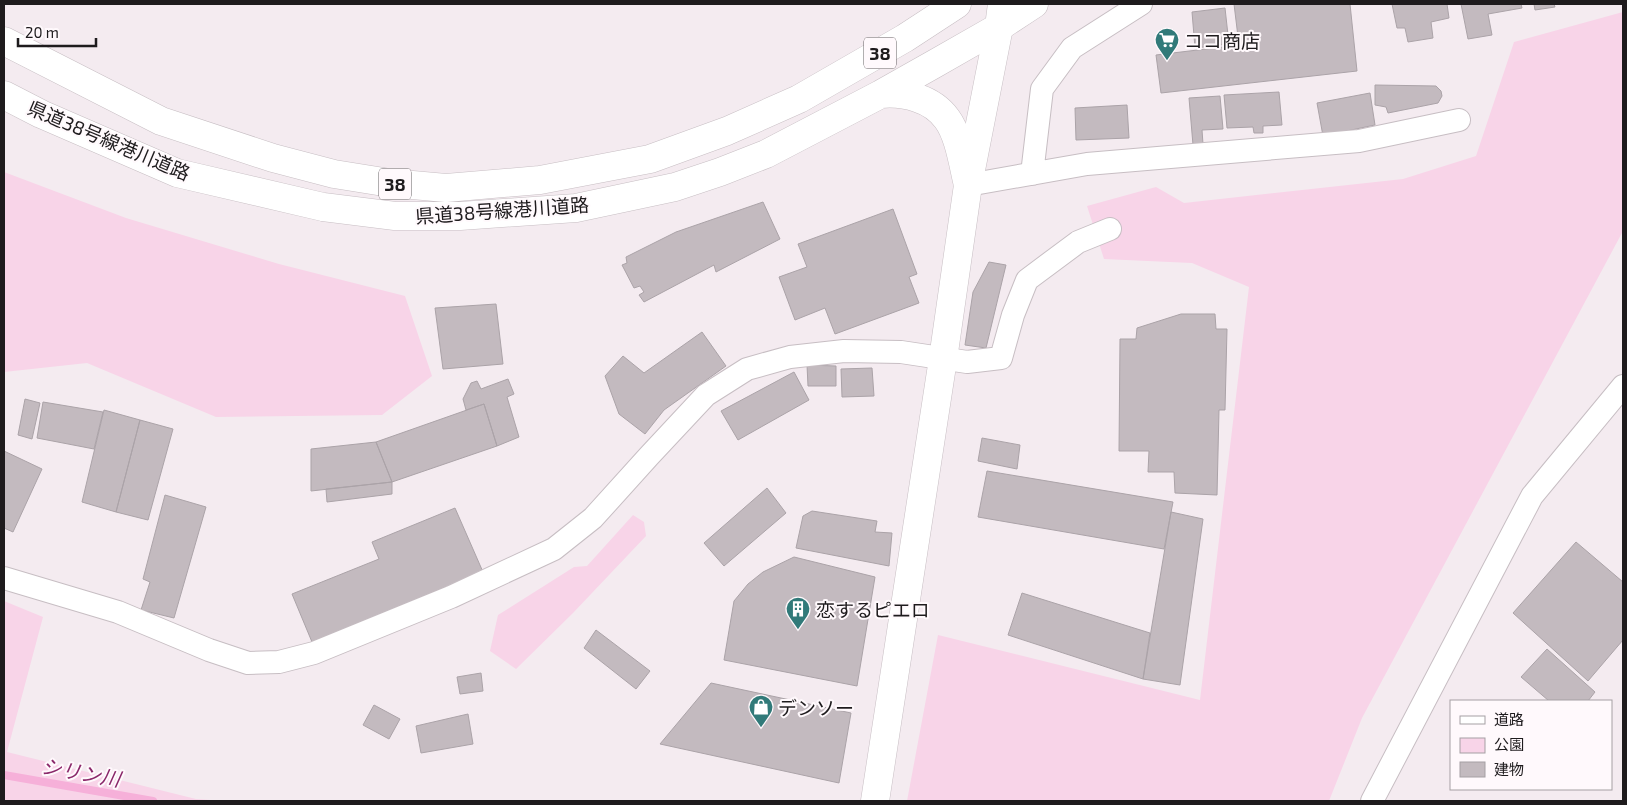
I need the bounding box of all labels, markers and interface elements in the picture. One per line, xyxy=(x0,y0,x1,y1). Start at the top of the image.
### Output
scale bar xyxy=(18,15,95,47)
text: 20 m xyxy=(25,23,59,41)
supermarket icon: ココ商店 xyxy=(1154,27,1180,61)
place label: ココ商店 xyxy=(1184,29,1260,52)
road number: 38 xyxy=(864,38,896,68)
street label: 県道38号線港川道路 xyxy=(24,95,194,185)
road number: 38 xyxy=(379,168,411,200)
street label: 県道38号線港川道路 xyxy=(414,192,590,228)
building icon: 恋するピエロ xyxy=(785,596,811,630)
place label: 恋するピエロ xyxy=(816,598,930,621)
shop icon: デンソー xyxy=(748,694,774,728)
place label: デンソー xyxy=(778,696,854,719)
legend xyxy=(1450,700,1612,790)
text: 道路 xyxy=(1494,710,1524,728)
text: 公園 xyxy=(1494,735,1524,753)
water label: シリン川 xyxy=(40,753,124,791)
text: 建物 xyxy=(1494,760,1524,778)

